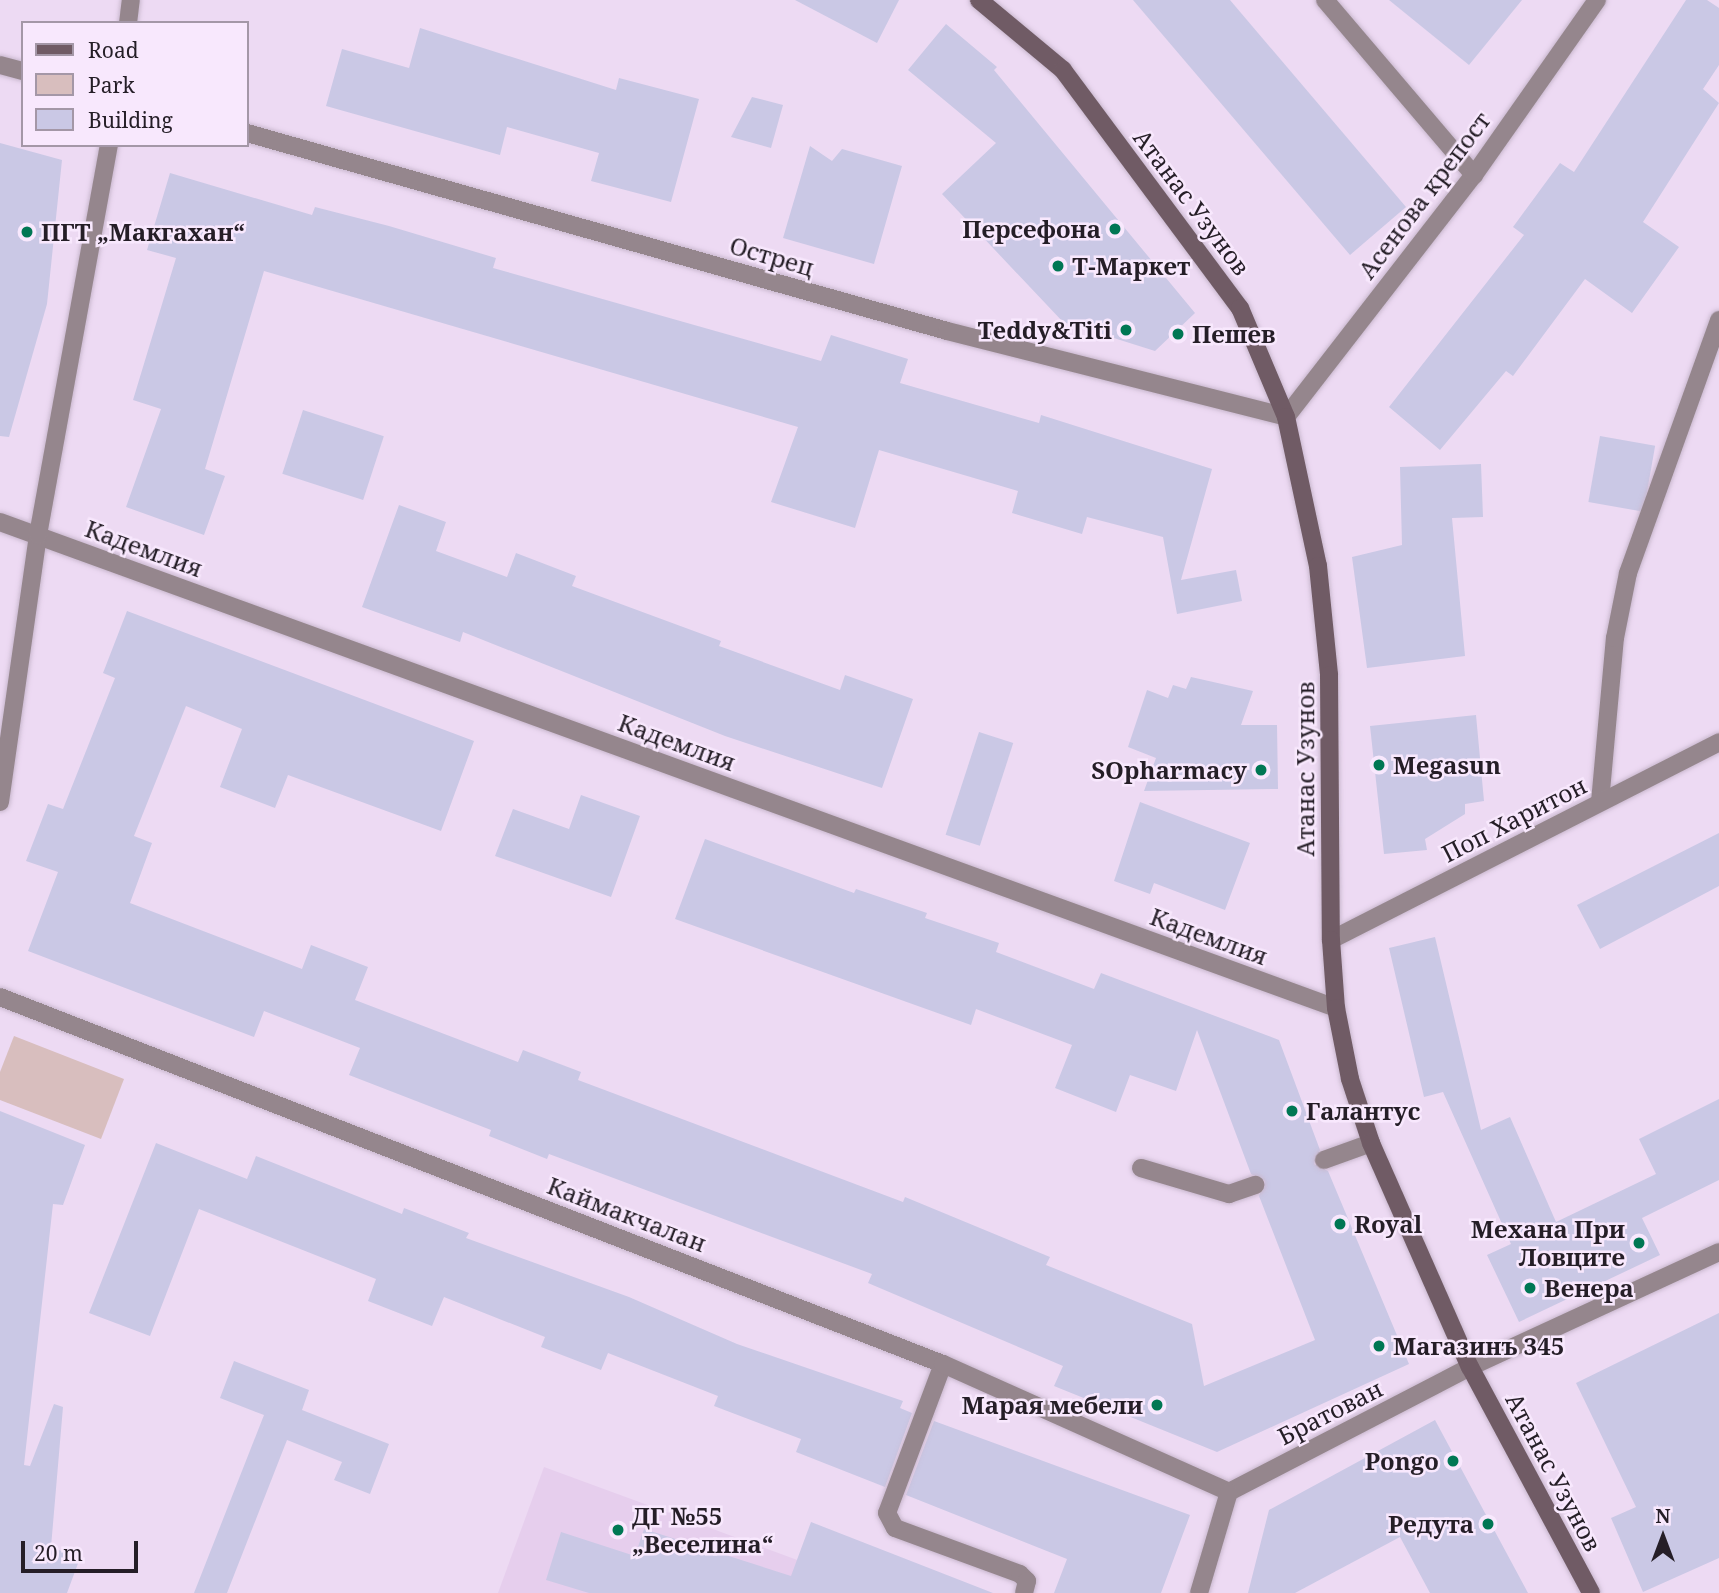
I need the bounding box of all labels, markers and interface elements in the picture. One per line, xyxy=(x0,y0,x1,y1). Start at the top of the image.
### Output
legend xyxy=(21,21,248,147)
text: Road xyxy=(88,36,139,64)
text: Park xyxy=(88,71,135,99)
text: Building xyxy=(88,106,173,134)
street label: Асенова крепост xyxy=(1352,106,1496,284)
street label: Атанас Узунов xyxy=(1128,123,1256,281)
place label: Персефона xyxy=(962,215,1101,243)
place label: ПГТ „Макгахан“ xyxy=(41,218,245,246)
marker: Персефона xyxy=(1107,221,1123,237)
marker: ПГТ „Макгахан“ xyxy=(19,224,35,240)
street label: Острец xyxy=(727,230,817,282)
place label: Т-Маркет xyxy=(1072,252,1190,280)
marker: Т-Маркет xyxy=(1050,258,1066,274)
place label: Teddy&Titi xyxy=(978,316,1112,344)
place label: Пешев xyxy=(1192,320,1276,348)
marker: Teddy&Titi xyxy=(1118,322,1134,338)
marker: Пешев xyxy=(1170,326,1186,342)
street label: Кадемлия xyxy=(81,513,207,583)
street label: Атанас Узунов xyxy=(1291,681,1319,857)
street label: Кадемлия xyxy=(614,707,740,777)
place label: Megasun xyxy=(1393,751,1501,779)
place label: SOpharmacy xyxy=(1091,756,1247,784)
marker: Megasun xyxy=(1371,757,1387,773)
marker: SOpharmacy xyxy=(1253,762,1269,778)
street label: Поп Харитон xyxy=(1437,770,1591,868)
street label: Кадемлия xyxy=(1146,901,1272,971)
place label: Галантус xyxy=(1306,1097,1420,1125)
marker: Галантус xyxy=(1284,1103,1300,1119)
street label: Каймакчалан xyxy=(544,1170,710,1258)
place label: Royal xyxy=(1354,1210,1422,1238)
place label: Механа При Ловците xyxy=(1471,1215,1625,1271)
marker: Royal xyxy=(1332,1216,1348,1232)
marker: Механа При Ловците xyxy=(1631,1235,1647,1251)
place label: Венера xyxy=(1544,1274,1634,1302)
marker: Венера xyxy=(1522,1280,1538,1296)
place label: Магазинъ 345 xyxy=(1393,1332,1564,1360)
marker: Магазинъ 345 xyxy=(1371,1338,1387,1354)
street label: Братован xyxy=(1273,1373,1387,1451)
street label: Атанас Узунов xyxy=(1500,1388,1608,1556)
place label: Марая мебели xyxy=(962,1391,1143,1419)
marker: Марая мебели xyxy=(1149,1397,1165,1413)
place label: Pongo xyxy=(1365,1447,1439,1475)
marker: Pongo xyxy=(1445,1453,1461,1469)
place label: ДГ №55 „Веселина“ xyxy=(632,1502,773,1558)
north arrow xyxy=(1628,1502,1698,1572)
text: N xyxy=(1656,1503,1670,1529)
place label: Редута xyxy=(1388,1510,1474,1538)
marker: Редута xyxy=(1480,1516,1496,1532)
marker: ДГ №55 „Веселина“ xyxy=(610,1522,626,1538)
scale bar xyxy=(24,1526,142,1570)
text: 20 m xyxy=(34,1539,83,1567)

